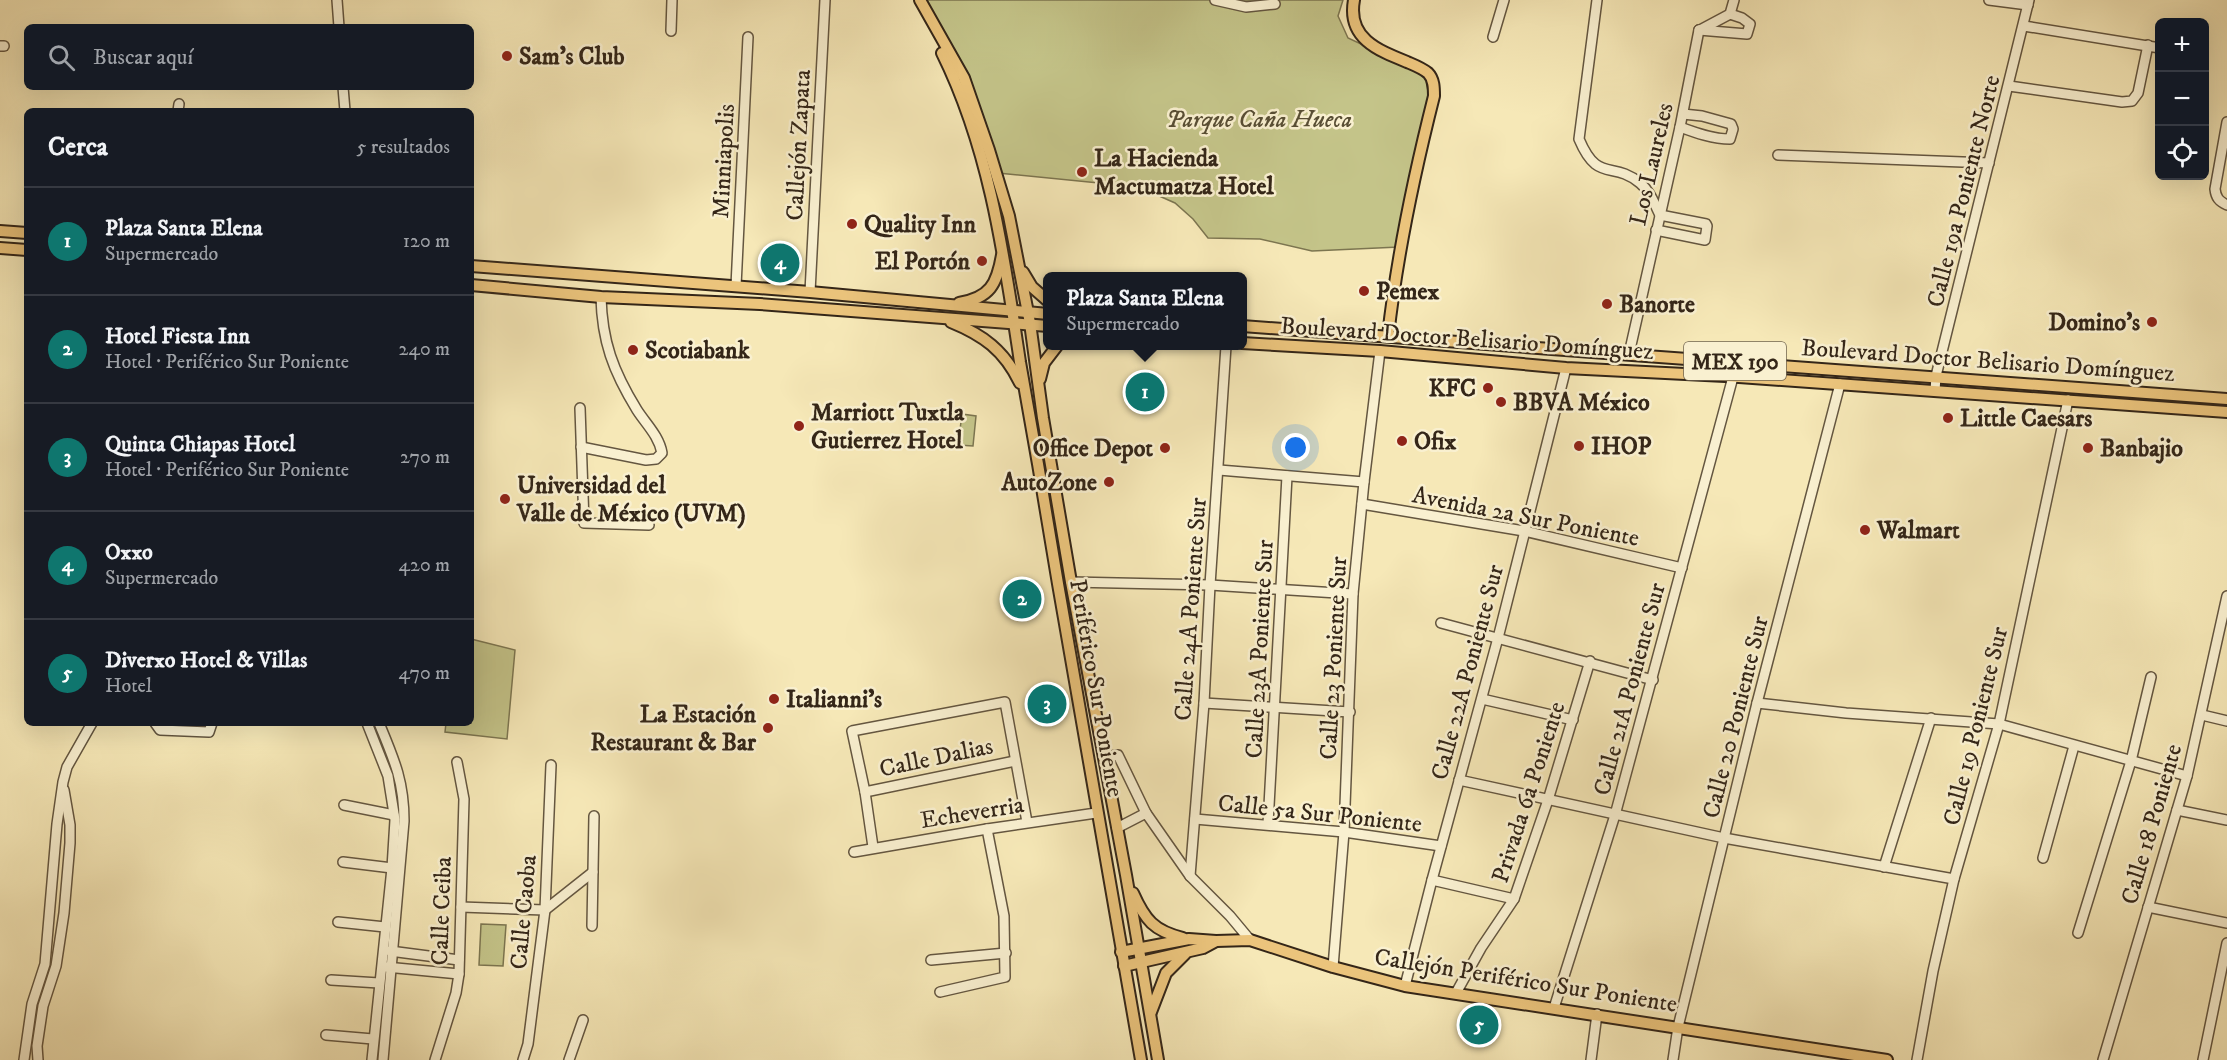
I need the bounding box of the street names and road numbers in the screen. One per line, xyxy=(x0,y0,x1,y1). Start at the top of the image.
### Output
street label: Callejón Zapata xyxy=(780,68,818,221)
street label: Calle 19a Poniente Norte xyxy=(1921,72,2007,310)
street label: Los Laureles xyxy=(1623,100,1681,229)
street label: Minniapolis xyxy=(706,103,742,219)
street label: Boulevard Doctor Belisario Domínguez xyxy=(1279,311,1655,367)
street label: Boulevard Doctor Belisario Domínguez xyxy=(1800,333,2176,389)
road number: MEX 190 xyxy=(1684,342,1786,380)
street label: Avenida 2a Sur Poniente xyxy=(1410,480,1642,554)
street label: Calle 24A Poniente Sur xyxy=(1168,496,1214,722)
street label: Calle 23A Poniente Sur xyxy=(1239,539,1281,759)
street label: Calle 23 Poniente Sur xyxy=(1314,556,1354,760)
street label: Calle 22A Poniente Sur xyxy=(1425,561,1511,783)
street label: Periférico Sur Poniente xyxy=(1062,577,1130,799)
street label: Calle 21A Poniente Sur xyxy=(1587,580,1673,799)
street label: Calle 20 Poniente Sur xyxy=(1696,613,1776,822)
street label: Calle 19 Poniente Sur xyxy=(1937,624,2015,829)
street label: Privada 6a Poniente xyxy=(1486,698,1572,887)
street label: Calle Dalias xyxy=(877,731,996,785)
street label: Calle 18 Poniente xyxy=(2115,741,2189,908)
street label: Calle 5a Sur Poniente xyxy=(1216,788,1423,840)
street label: Echeverria xyxy=(918,790,1027,836)
street label: Calle Caoba xyxy=(504,853,544,971)
street label: Calle Ceiba xyxy=(425,855,459,966)
street label: Callejón Periférico Sur Poniente xyxy=(1372,942,1679,1020)

